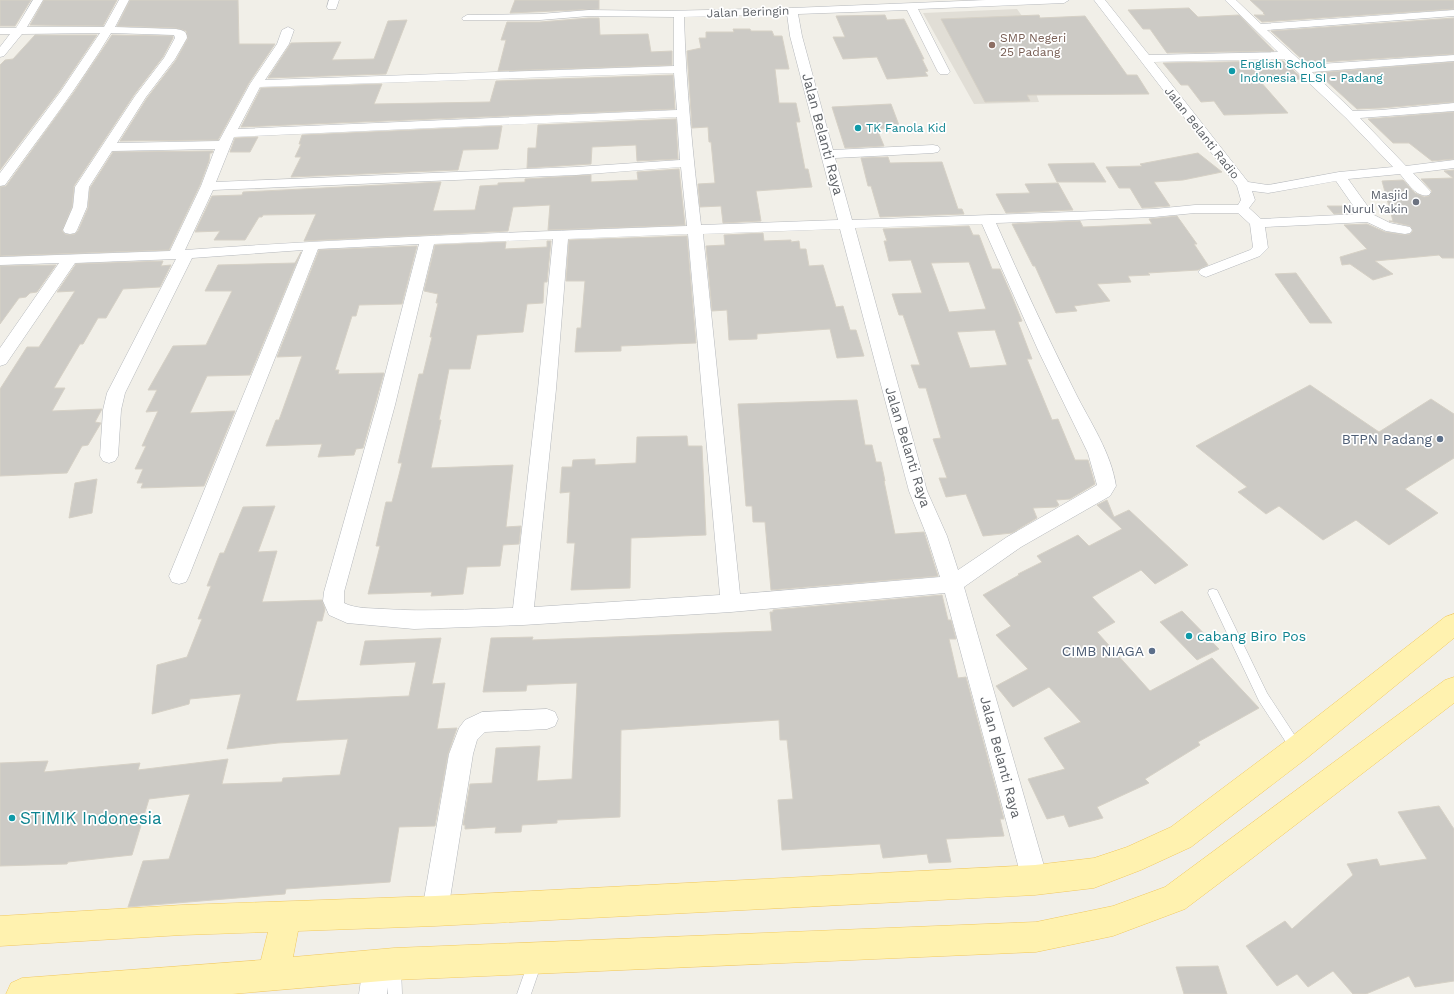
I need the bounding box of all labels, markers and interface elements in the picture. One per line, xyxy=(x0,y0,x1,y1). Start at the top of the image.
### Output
street label: Jalan Beringin xyxy=(706,4,790,20)
place label: SMP Negeri 25 Padang xyxy=(1000,31,1066,59)
marker: SMP Negeri 25 Padang xyxy=(987,40,997,50)
place label: English School Indonesia ELSI - Padang xyxy=(1240,57,1383,85)
marker: English School Indonesia ELSI - Padang xyxy=(1227,66,1237,76)
street label: Jalan Belanti Raya xyxy=(799,71,847,197)
street label: Jalan Belanti Radio xyxy=(1162,84,1242,182)
place label: TK Fanola Kid xyxy=(866,121,946,135)
marker: TK Fanola Kid xyxy=(853,123,863,133)
place label: Masjid Nurul Yakin xyxy=(1343,188,1408,216)
marker: Masjid Nurul Yakin xyxy=(1411,197,1421,207)
street label: Jalan Belanti Raya xyxy=(882,385,934,509)
place label: BTPN Padang xyxy=(1342,431,1433,447)
marker: BTPN Padang xyxy=(1435,434,1445,444)
place label: cabang Biro Pos xyxy=(1197,628,1306,644)
marker: cabang Biro Pos xyxy=(1184,631,1194,641)
place label: CIMB NIAGA xyxy=(1062,643,1144,659)
marker: CIMB NIAGA xyxy=(1147,646,1157,656)
street label: Jalan Belanti Raya xyxy=(977,694,1025,820)
place label: STIMIK Indonesia xyxy=(20,808,162,828)
marker: STIMIK Indonesia xyxy=(7,813,17,823)

